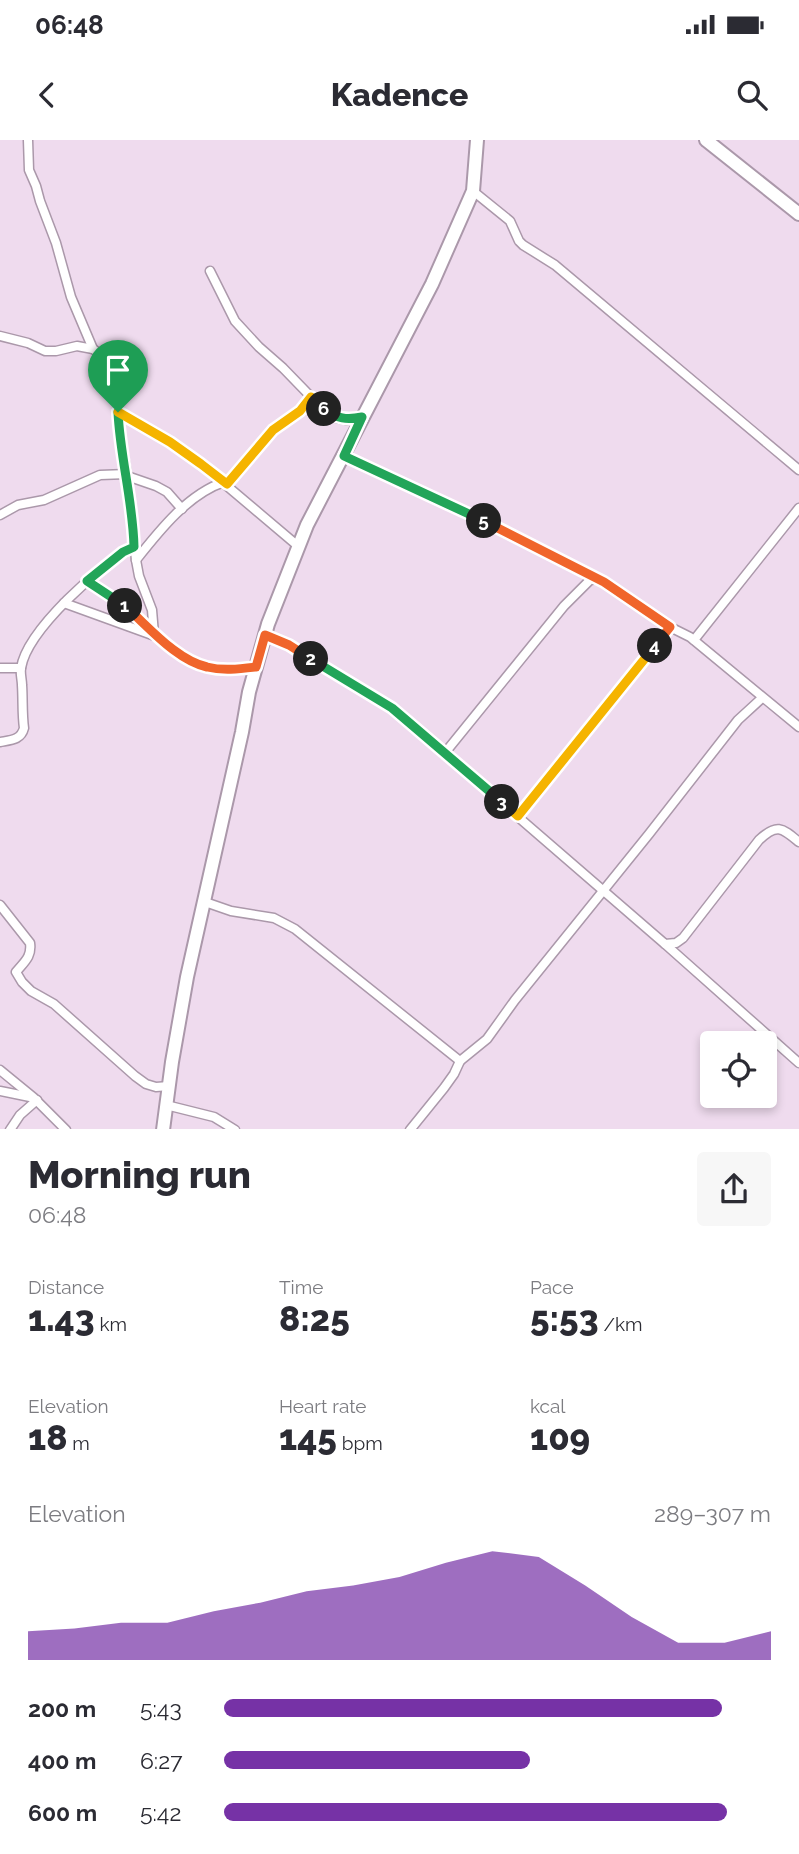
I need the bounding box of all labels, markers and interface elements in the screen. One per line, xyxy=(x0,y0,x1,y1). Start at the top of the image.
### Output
text: 06:48 xyxy=(35,10,104,40)
icon: back xyxy=(28,76,66,114)
text: Kadence xyxy=(331,76,468,113)
icon: search xyxy=(733,76,771,114)
pin xyxy=(88,340,148,412)
icon: arrive xyxy=(99,351,137,389)
pin: 6 xyxy=(306,392,342,426)
text: 6 xyxy=(318,397,329,419)
pin: 5 xyxy=(466,504,502,538)
text: 5 xyxy=(478,509,489,531)
pin: 1 xyxy=(108,588,142,624)
text: 1 xyxy=(120,594,129,616)
pin: 4 xyxy=(638,629,672,664)
text: 4 xyxy=(649,634,660,656)
pin: 2 xyxy=(294,642,328,676)
text: 2 xyxy=(305,647,316,669)
pin: 3 xyxy=(484,784,520,820)
text: 3 xyxy=(496,790,507,812)
map controls xyxy=(700,1031,777,1108)
button: locate xyxy=(700,1031,777,1108)
text: Morning run xyxy=(28,1152,251,1197)
button: share xyxy=(697,1152,771,1226)
text: 06:48 xyxy=(28,1201,86,1228)
text: Distance xyxy=(28,1276,104,1298)
text: Time xyxy=(279,1276,323,1298)
text: Pace xyxy=(530,1276,574,1298)
text: 1.43 xyxy=(28,1298,95,1339)
text: 8:25 xyxy=(279,1298,350,1339)
text: 5:53 xyxy=(530,1298,599,1339)
text: km xyxy=(95,1313,127,1335)
text: /km xyxy=(599,1313,642,1335)
text: Elevation xyxy=(28,1395,109,1417)
text: Heart rate xyxy=(279,1395,367,1417)
text: kcal xyxy=(530,1395,566,1417)
text: 18 xyxy=(28,1417,67,1458)
text: 145 xyxy=(279,1417,337,1458)
text: 109 xyxy=(530,1417,590,1458)
text: m xyxy=(67,1432,90,1454)
text: bpm xyxy=(337,1432,383,1454)
text: Elevation xyxy=(28,1500,126,1527)
text: 289–307 m xyxy=(654,1500,771,1527)
text: 200 m xyxy=(28,1695,96,1722)
text: 5:43 xyxy=(140,1695,182,1722)
text: 400 m xyxy=(28,1747,96,1774)
text: 6:27 xyxy=(140,1747,182,1774)
text: 600 m xyxy=(28,1799,97,1826)
text: 5:42 xyxy=(140,1799,181,1826)

